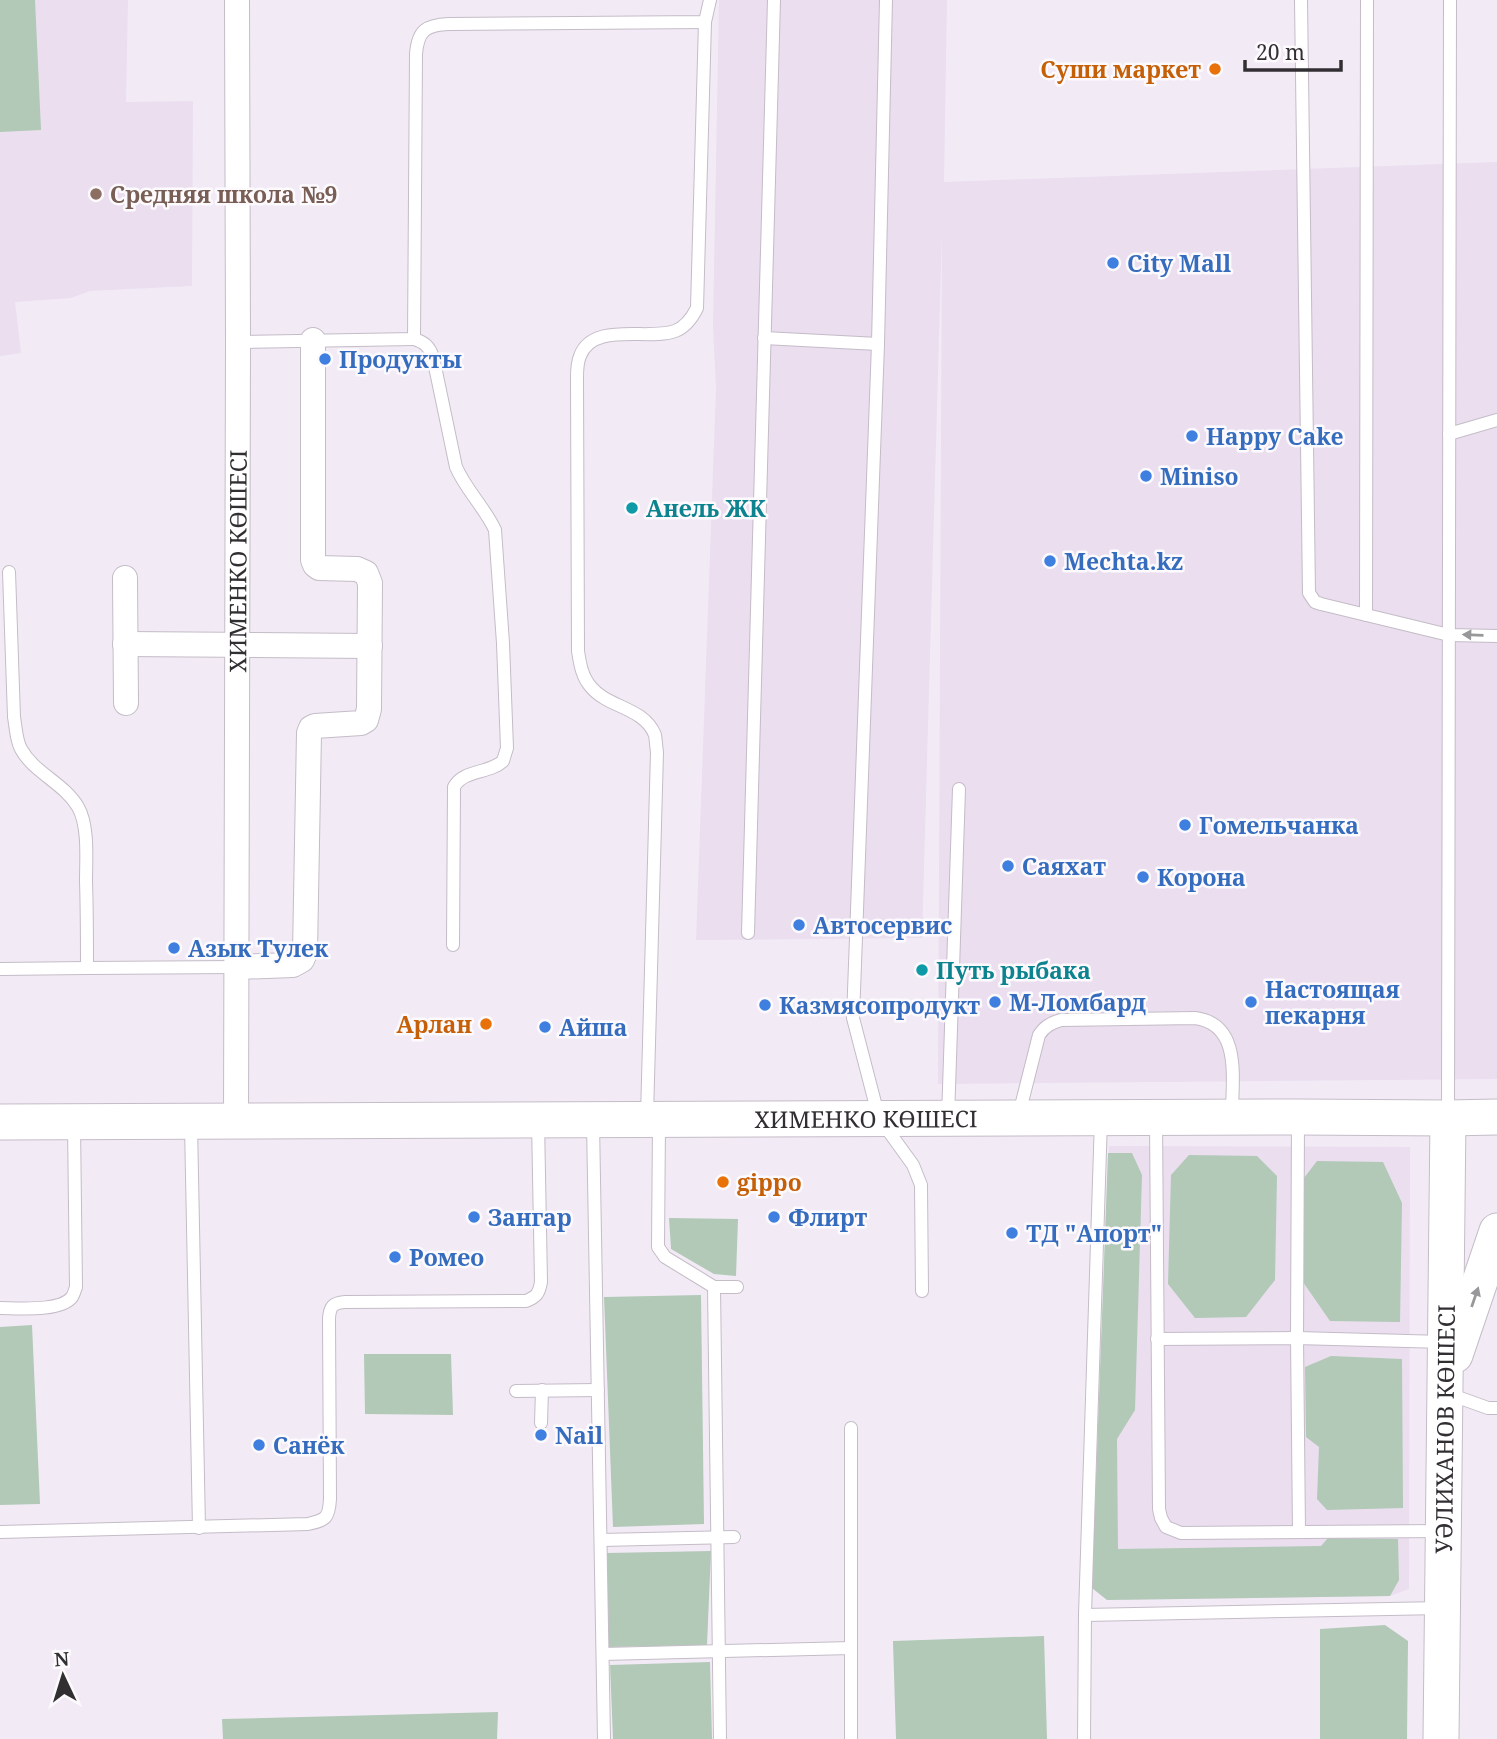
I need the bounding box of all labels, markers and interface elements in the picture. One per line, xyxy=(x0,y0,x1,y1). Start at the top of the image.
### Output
scale bar xyxy=(1245,28,1341,72)
text: 20 m xyxy=(1256,38,1305,66)
place label: Суши маркет xyxy=(1040,53,1201,85)
marker: Суши маркет xyxy=(1207,61,1223,77)
place label: Средняя школа №9 xyxy=(110,178,337,210)
marker: Средняя школа №9 xyxy=(88,186,104,202)
place label: City Mall xyxy=(1127,247,1231,279)
marker: City Mall xyxy=(1105,255,1121,271)
place label: Продукты xyxy=(339,343,462,375)
marker: Продукты xyxy=(317,351,333,367)
place label: Happy Cake xyxy=(1206,420,1344,452)
marker: Happy Cake xyxy=(1184,428,1200,444)
street label: ХИМЕНКО КӨШЕСІ xyxy=(221,450,254,672)
place label: Miniso xyxy=(1160,460,1239,492)
marker: Miniso xyxy=(1138,468,1154,484)
place label: Анель ЖК xyxy=(646,492,766,524)
marker: Анель ЖК xyxy=(624,500,640,516)
place label: Mechta.kz xyxy=(1064,545,1183,577)
marker: Mechta.kz xyxy=(1042,553,1058,569)
one-way arrow xyxy=(1462,630,1484,641)
place label: Гомельчанка xyxy=(1199,809,1359,841)
marker: Гомельчанка xyxy=(1177,817,1193,833)
place label: Саяхат xyxy=(1022,850,1106,882)
marker: Саяхат xyxy=(1000,858,1016,874)
place label: Корона xyxy=(1157,861,1246,893)
marker: Корона xyxy=(1135,869,1151,885)
place label: Автосервис xyxy=(813,909,952,941)
marker: Автосервис xyxy=(791,917,807,933)
place label: Азык Тулек xyxy=(188,932,329,964)
marker: Азык Тулек xyxy=(166,940,182,956)
place label: Путь рыбака xyxy=(936,954,1091,986)
marker: Путь рыбака xyxy=(914,962,930,978)
place label: Настоящая пекарня xyxy=(1265,973,1400,1031)
place label: М-Ломбард xyxy=(1009,986,1146,1018)
place label: Казмясопродукт xyxy=(779,989,980,1021)
marker: М-Ломбард xyxy=(987,994,1003,1010)
marker: Настоящая пекарня xyxy=(1243,994,1259,1010)
marker: Казмясопродукт xyxy=(757,997,773,1013)
place label: Арлан xyxy=(396,1008,472,1040)
place label: Айша xyxy=(559,1011,627,1043)
marker: Арлан xyxy=(478,1016,494,1032)
marker: Айша xyxy=(537,1019,553,1035)
street label: ХИМЕНКО КӨШЕСІ xyxy=(754,1102,978,1135)
place label: gippo xyxy=(737,1166,802,1198)
marker: gippo xyxy=(715,1174,731,1190)
place label: Зангар xyxy=(488,1201,572,1233)
place label: Флирт xyxy=(788,1201,868,1233)
marker: Зангар xyxy=(466,1209,482,1225)
marker: Флирт xyxy=(766,1209,782,1225)
place label: ТД "Апорт" xyxy=(1026,1217,1162,1249)
marker: ТД "Апорт" xyxy=(1004,1225,1020,1241)
place label: Ромео xyxy=(409,1241,484,1273)
marker: Ромео xyxy=(387,1249,403,1265)
one-way arrow xyxy=(1470,1287,1481,1308)
street label: УӘЛИХАНОВ КӨШЕСІ xyxy=(1427,1304,1462,1554)
place label: Nail xyxy=(555,1419,603,1451)
marker: Nail xyxy=(533,1427,549,1443)
place label: Санёк xyxy=(273,1429,345,1461)
marker: Санёк xyxy=(251,1437,267,1453)
north arrow xyxy=(28,1641,98,1711)
text: N xyxy=(53,1646,70,1673)

